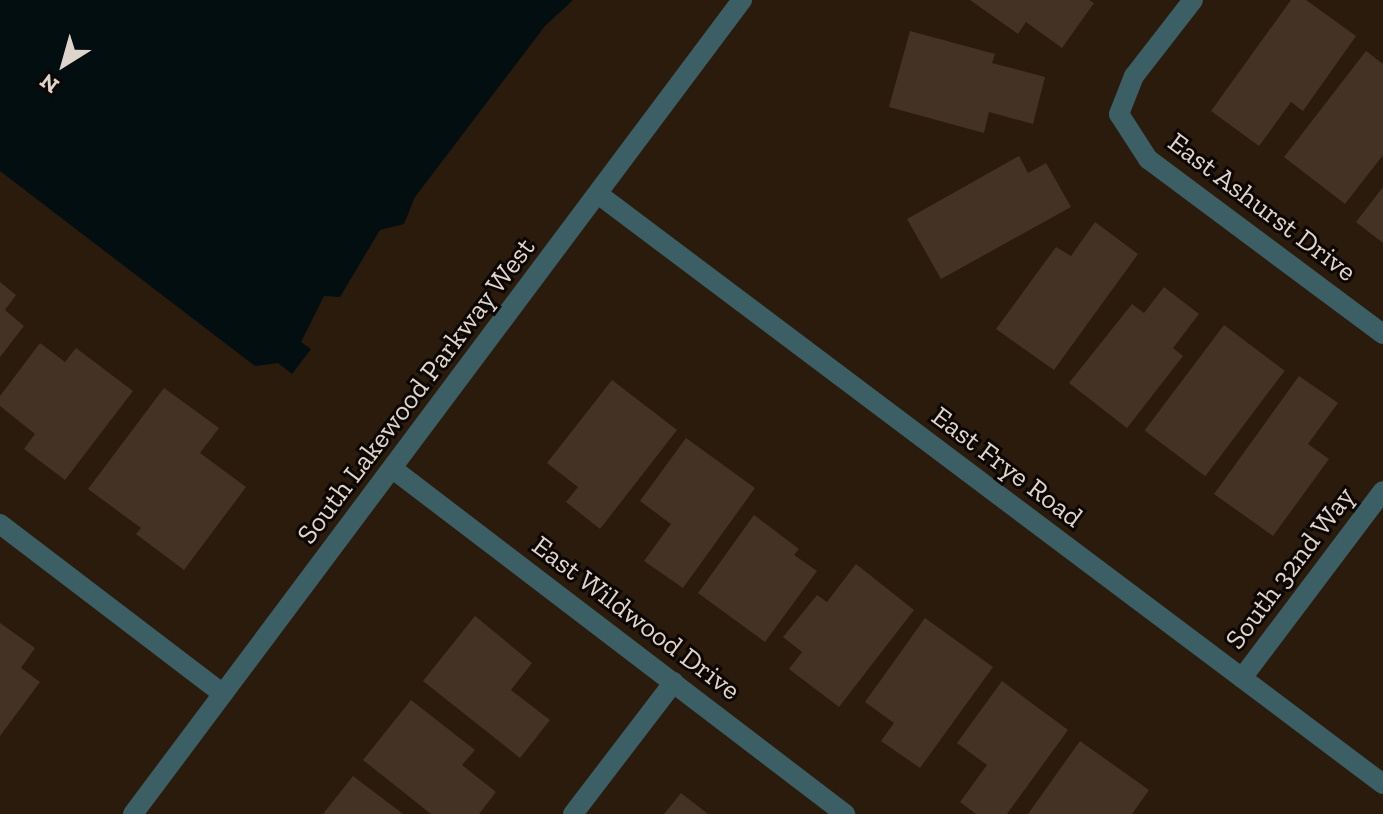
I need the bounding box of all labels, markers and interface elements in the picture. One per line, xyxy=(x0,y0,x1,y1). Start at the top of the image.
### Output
north arrow xyxy=(24,24,104,104)
text: N xyxy=(34,68,64,99)
street label: East Ashurst Drive xyxy=(1161,125,1363,289)
street label: South Lakewood Parkway West xyxy=(289,231,543,551)
street label: East Frye Road xyxy=(925,399,1089,535)
street label: South 32nd Way xyxy=(1218,480,1362,656)
street label: East Wildwood Drive xyxy=(525,529,747,707)

